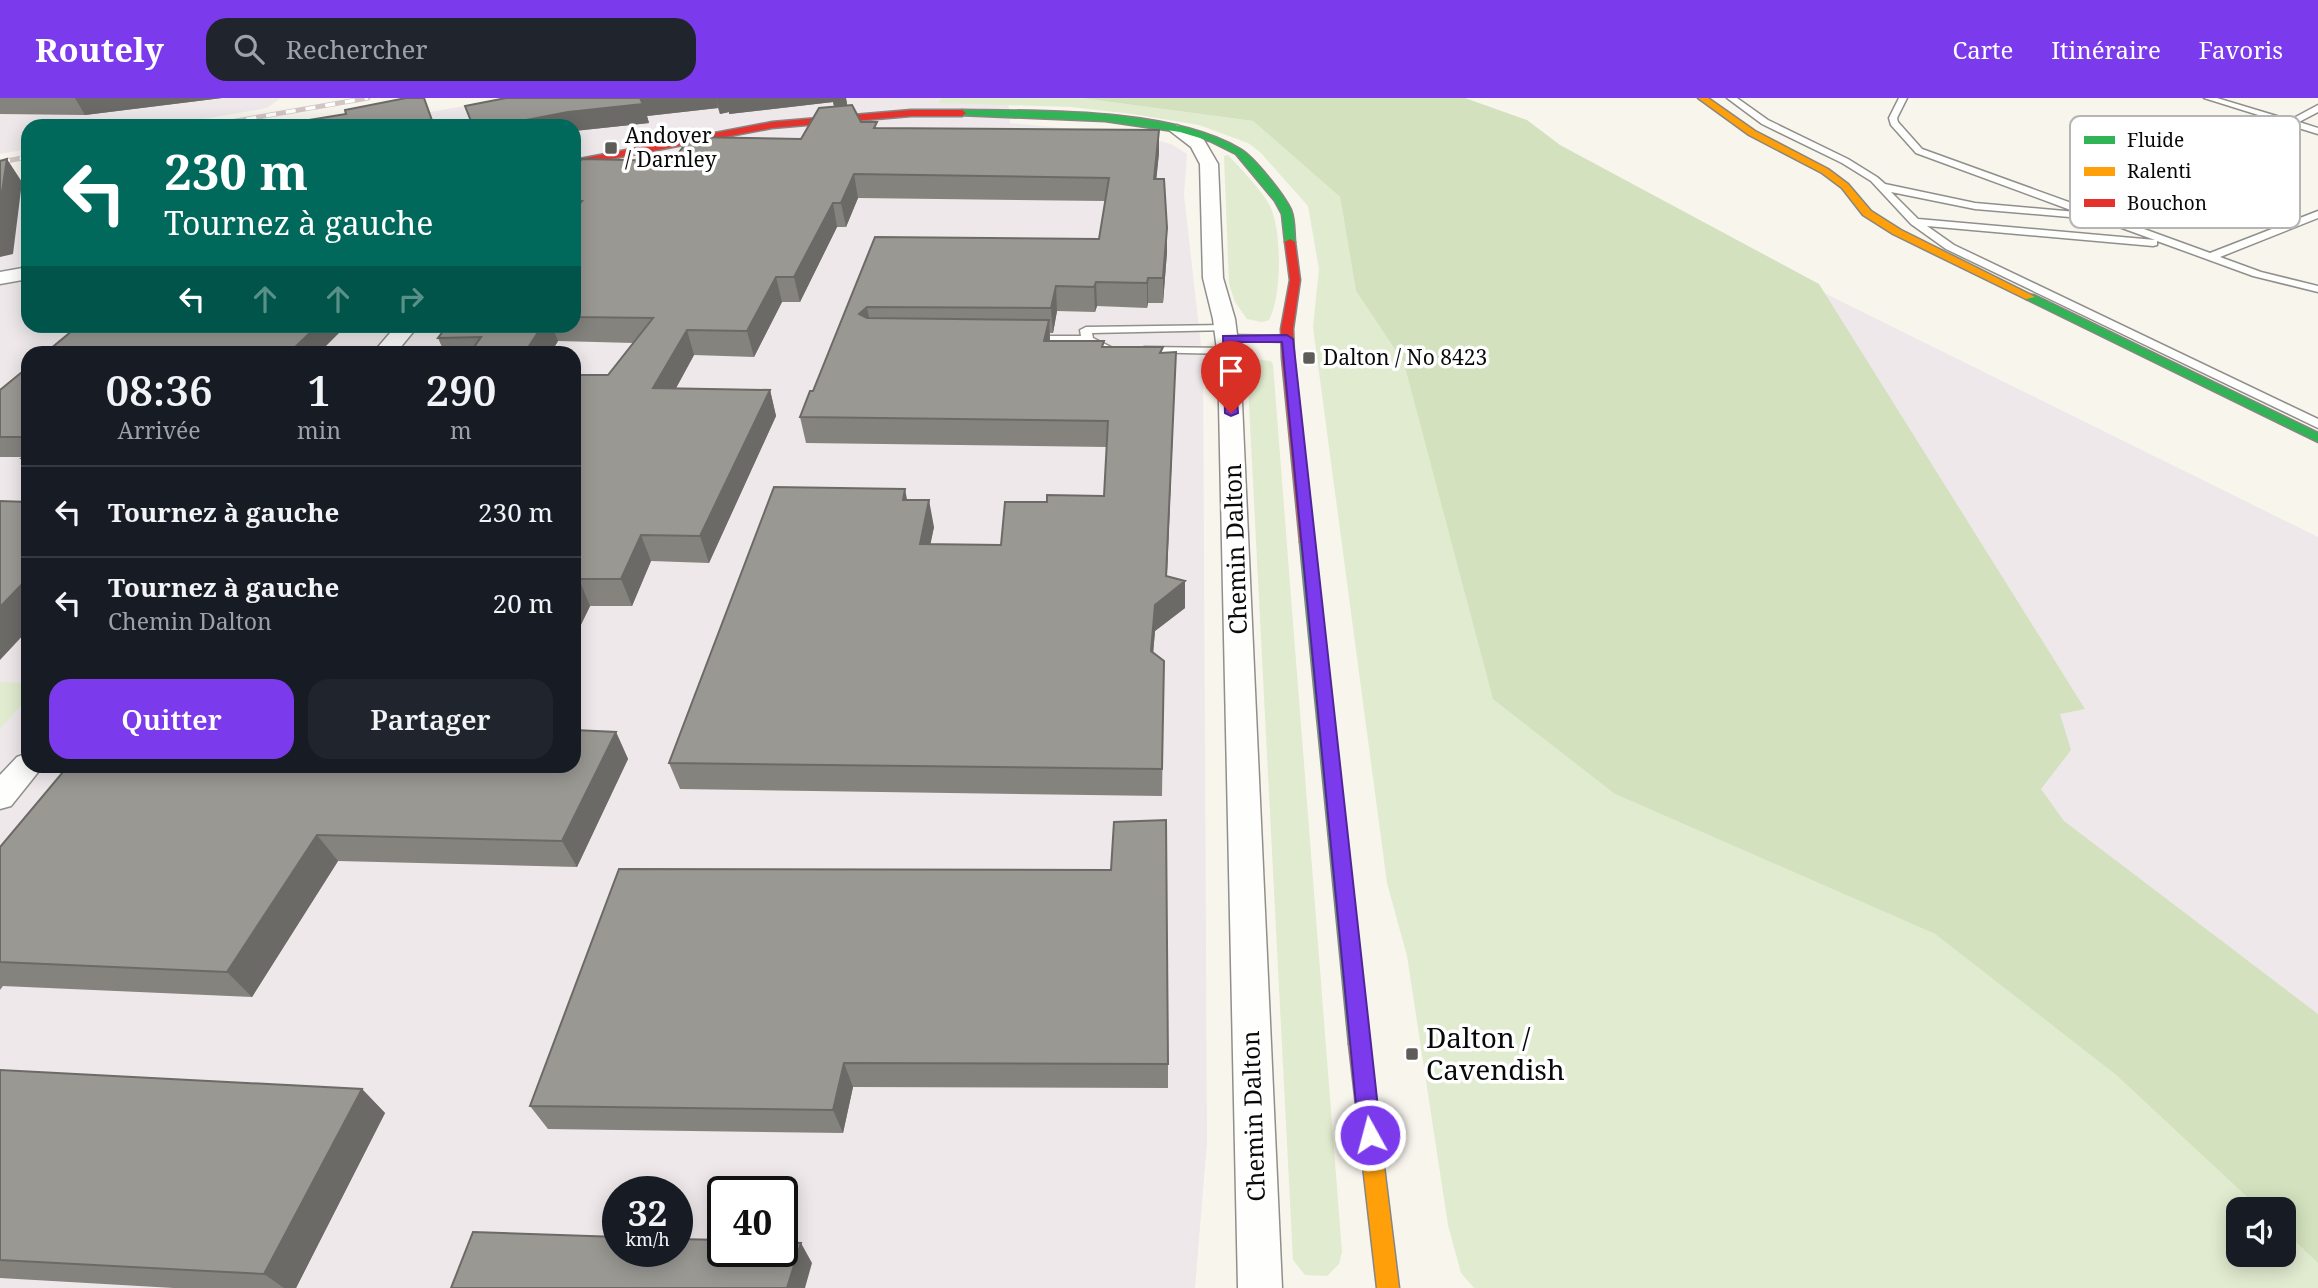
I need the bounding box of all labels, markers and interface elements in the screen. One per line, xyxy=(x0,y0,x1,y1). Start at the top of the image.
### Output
search box xyxy=(206,18,696,81)
text: Routely xyxy=(35,27,164,72)
icon: search xyxy=(230,30,268,68)
text: Rechercher xyxy=(286,31,428,67)
text: Carte xyxy=(1952,33,2013,66)
text: Itinéraire xyxy=(2051,33,2161,66)
text: Favoris xyxy=(2199,33,2283,66)
legend xyxy=(2070,116,2300,228)
place label: Andover / Darnley xyxy=(625,121,717,173)
text: Fluide xyxy=(2127,127,2184,153)
text: 230 m xyxy=(164,138,308,204)
marker: Andover / Darnley xyxy=(603,140,619,156)
icon: left xyxy=(49,147,140,238)
text: Ralenti xyxy=(2127,158,2191,184)
text: Bouchon xyxy=(2127,190,2207,216)
text: Tournez à gauche xyxy=(164,201,433,244)
icon: left xyxy=(173,280,211,318)
icon: ahead xyxy=(246,280,284,318)
icon: ahead xyxy=(319,280,357,318)
icon: right xyxy=(392,280,430,318)
pin xyxy=(1201,341,1261,413)
place label: Dalton / No 8423 xyxy=(1323,343,1487,371)
marker: Dalton / No 8423 xyxy=(1301,350,1317,366)
icon: arrive xyxy=(1212,352,1250,390)
text: 08:36 xyxy=(106,361,213,418)
text: 1 xyxy=(307,361,331,418)
text: 290 xyxy=(426,361,496,418)
text: Arrivée xyxy=(117,414,201,446)
text: min xyxy=(297,414,341,446)
text: m xyxy=(450,414,472,446)
street label: Chemin Dalton xyxy=(1215,463,1254,635)
icon: left xyxy=(49,493,87,531)
text: Tournez à gauche xyxy=(108,494,339,530)
text: 230 m xyxy=(478,494,553,530)
text: Tournez à gauche xyxy=(108,569,339,605)
icon: left xyxy=(49,584,87,622)
text: 20 m xyxy=(493,585,553,621)
text: Chemin Dalton xyxy=(108,605,272,637)
button: Quitter xyxy=(49,679,294,759)
button: Partager xyxy=(308,679,553,759)
place label: Dalton / Cavendish xyxy=(1426,1018,1565,1088)
street label: Chemin Dalton xyxy=(1233,1030,1272,1202)
marker: Dalton / Cavendish xyxy=(1404,1046,1420,1062)
position arrow xyxy=(1333,1098,1407,1172)
speed limit sign: 40 xyxy=(707,1176,798,1267)
text: 32 xyxy=(628,1189,667,1236)
map controls xyxy=(2226,1197,2296,1267)
button: sound xyxy=(2226,1197,2296,1267)
text: km/h xyxy=(625,1227,670,1251)

